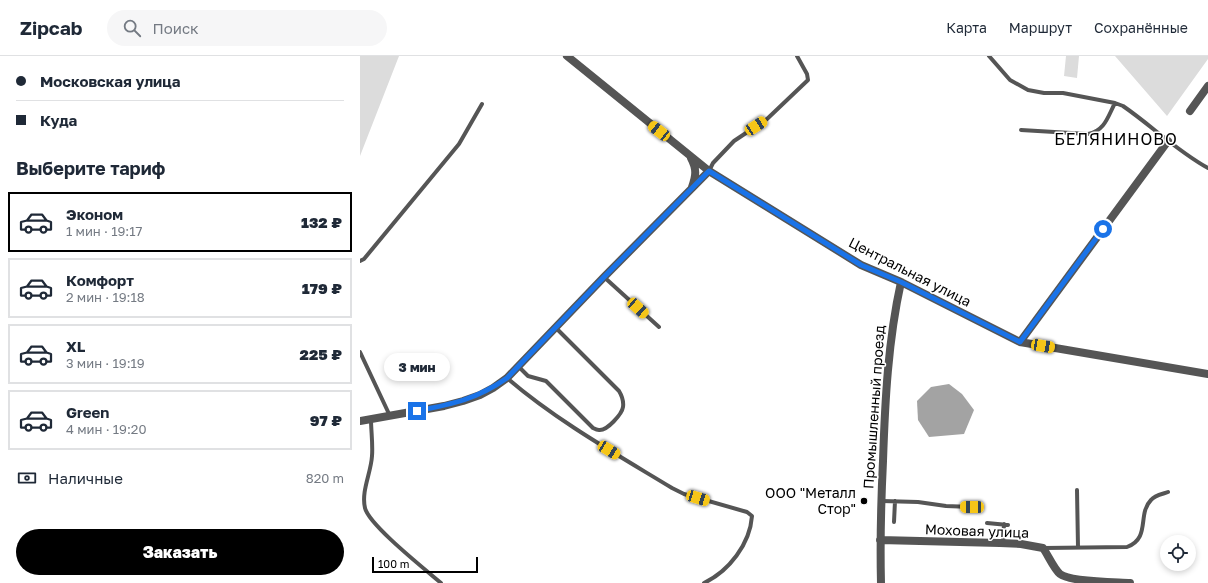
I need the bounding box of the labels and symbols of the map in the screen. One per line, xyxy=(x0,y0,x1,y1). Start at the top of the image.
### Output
car xyxy=(743,114,769,138)
car xyxy=(646,119,672,143)
district label: БЕЛЯНИНОВО xyxy=(1054,129,1178,149)
route start xyxy=(1094,220,1112,238)
street label: Центральная улица xyxy=(846,233,974,310)
car xyxy=(625,296,651,320)
street label: Промышленный проезд xyxy=(859,324,888,489)
car xyxy=(1030,338,1056,354)
callout: 3 мин xyxy=(384,353,450,381)
route end xyxy=(408,402,426,420)
car xyxy=(596,439,622,461)
place label: ООО "Металл Стор" xyxy=(765,484,856,517)
car xyxy=(685,489,711,507)
marker: ООО "Металл Стор" xyxy=(859,496,869,506)
car xyxy=(960,501,984,513)
street label: Моховая улица xyxy=(925,520,1029,541)
scale bar xyxy=(372,555,478,574)

